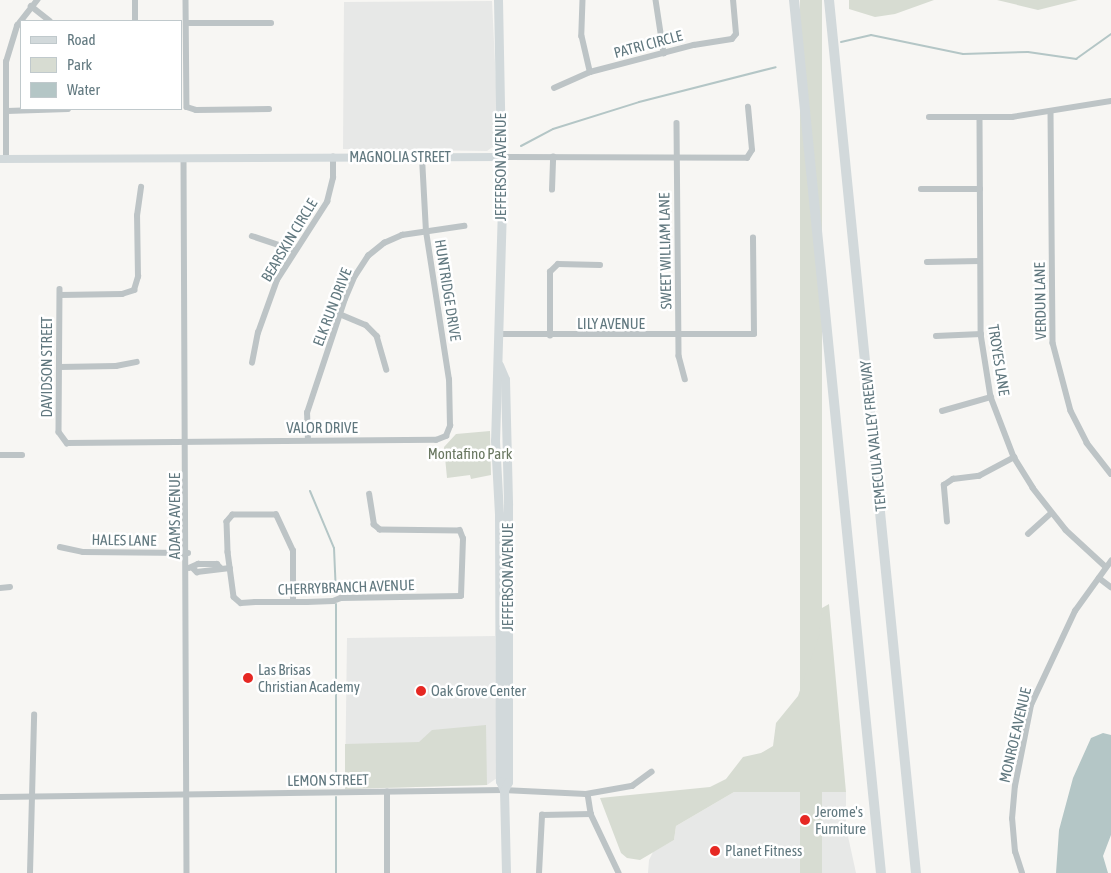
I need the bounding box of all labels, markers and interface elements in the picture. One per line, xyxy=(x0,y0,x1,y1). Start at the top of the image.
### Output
legend xyxy=(20,20,182,110)
street label: PATRI CIRCLE xyxy=(612,26,684,62)
text: Road xyxy=(67,31,96,48)
text: Park xyxy=(67,56,92,73)
text: Water xyxy=(67,81,100,98)
street label: JEFFERSON AVENUE xyxy=(492,113,510,221)
street label: MAGNOLIA STREET xyxy=(349,148,451,166)
street label: SWEET WILLIAM LANE xyxy=(655,193,675,309)
street label: BEARSKIN CIRCLE xyxy=(257,195,321,285)
street label: HUNTRIDGE DRIVE xyxy=(431,238,465,342)
street label: VERDUN LANE xyxy=(1030,262,1050,340)
street label: ELK RUN DRIVE xyxy=(309,265,355,349)
street label: LILY AVENUE xyxy=(577,315,645,333)
street label: DAVIDSON STREET xyxy=(38,317,56,417)
street label: TROYES LANE xyxy=(984,323,1014,397)
street label: TEMECULA VALLEY FREEWAY xyxy=(856,360,890,512)
street label: VALOR DRIVE xyxy=(286,419,358,437)
park label: Montafino Park xyxy=(428,445,512,463)
street label: ADAMS AVENUE xyxy=(166,473,184,559)
street label: JEFFERSON AVENUE xyxy=(499,523,517,631)
street label: HALES LANE xyxy=(91,530,157,550)
street label: CHERRYBRANCH AVENUE xyxy=(277,576,415,598)
place label: Las Brisas Christian Academy xyxy=(258,660,360,695)
marker: Las Brisas Christian Academy xyxy=(242,672,254,684)
place label: Oak Grove Center xyxy=(431,682,526,700)
marker: Oak Grove Center xyxy=(415,685,427,697)
street label: MONROE AVENUE xyxy=(995,686,1035,784)
street label: LEMON STREET xyxy=(287,770,369,790)
place label: Jerome's Furniture xyxy=(815,802,866,837)
marker: Jerome's Furniture xyxy=(799,814,811,826)
place label: Planet Fitness xyxy=(725,842,802,860)
marker: Planet Fitness xyxy=(709,845,721,857)

